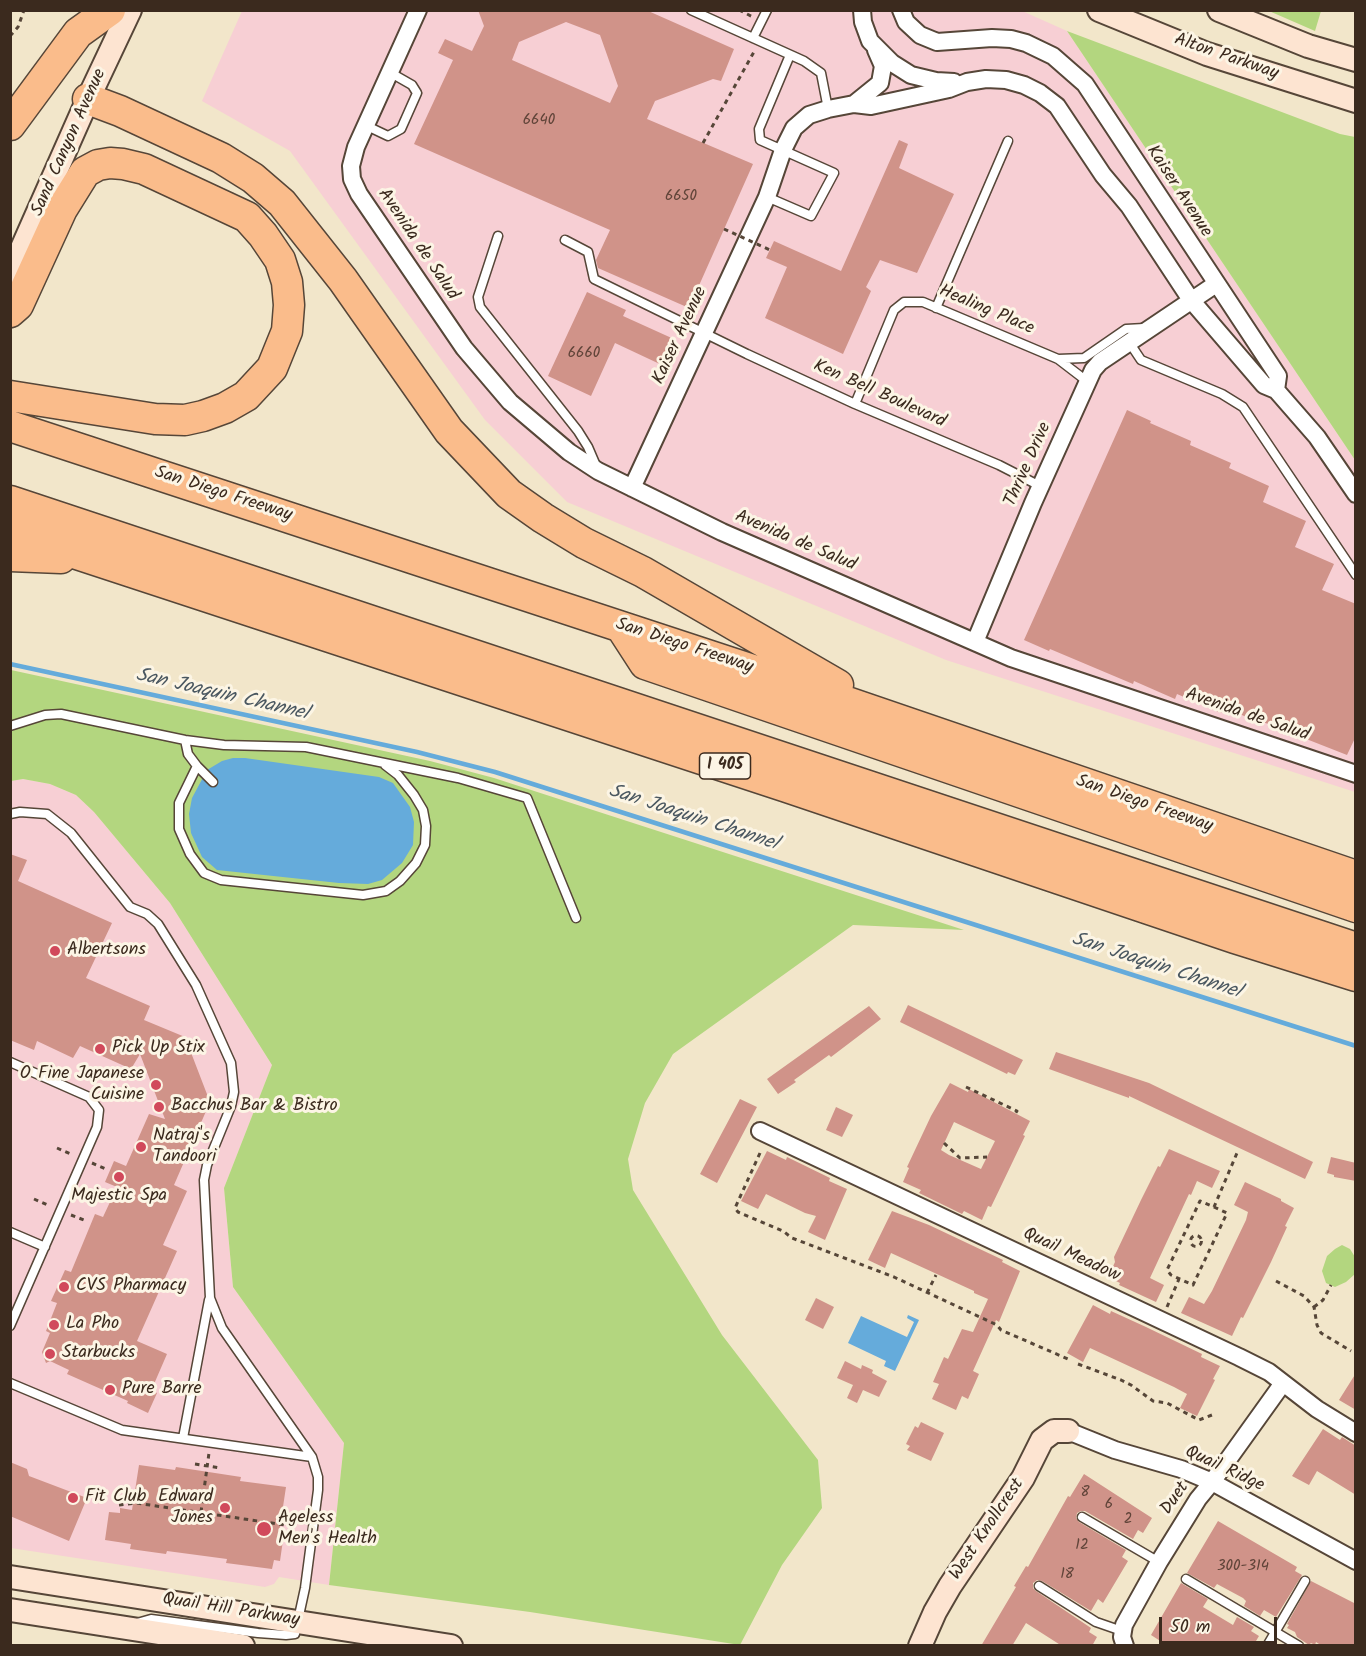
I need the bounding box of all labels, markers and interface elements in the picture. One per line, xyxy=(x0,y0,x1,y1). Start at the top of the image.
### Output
street label: Alton Parkway xyxy=(1171,30,1281,86)
street label: Sand Canyon Avenue xyxy=(28,66,112,220)
house number: 6640 xyxy=(523,112,555,130)
street label: Kaiser Avenue xyxy=(1140,142,1216,242)
street label: Avenida de Salud xyxy=(372,185,462,305)
house number: 6650 xyxy=(665,188,697,206)
street label: Healing Place xyxy=(935,281,1037,341)
street label: Kaiser Avenue xyxy=(649,284,713,388)
house number: 6660 xyxy=(568,345,600,363)
street label: Ken Bell Boulevard xyxy=(809,356,949,434)
street label: Thrive Drive xyxy=(1001,420,1057,510)
street label: San Diego Freeway xyxy=(152,463,294,527)
street label: Avenida de Salud xyxy=(731,507,859,577)
street label: San Diego Freeway xyxy=(613,615,755,679)
water label: San Joaquin Channel xyxy=(133,664,311,728)
street label: Avenida de Salud xyxy=(1182,685,1312,747)
road number: I 405 xyxy=(700,753,750,779)
street label: San Diego Freeway xyxy=(1073,771,1215,839)
water label: San Joaquin Channel xyxy=(605,780,781,858)
water label: San Joaquin Channel xyxy=(1068,928,1244,1006)
place label: Albertsons xyxy=(67,940,146,962)
marker: Albertsons xyxy=(48,944,62,958)
place label: Pick Up Stix xyxy=(112,1038,205,1060)
marker: Pick Up Stix xyxy=(93,1042,107,1056)
place label: O Fine Japanese Cuisine xyxy=(20,1064,144,1106)
marker: O Fine Japanese Cuisine xyxy=(149,1078,163,1092)
place label: Bacchus Bar & Bistro xyxy=(171,1096,338,1118)
marker: Bacchus Bar & Bistro xyxy=(152,1100,166,1114)
place label: Natraj's Tandoori xyxy=(153,1126,216,1168)
marker: Natraj's Tandoori xyxy=(134,1140,148,1154)
marker: Majestic Spa xyxy=(112,1170,126,1184)
place label: Majestic Spa xyxy=(71,1186,167,1208)
street label: Quail Meadow xyxy=(1019,1224,1123,1288)
place label: CVS Pharmacy xyxy=(76,1276,186,1298)
marker: CVS Pharmacy xyxy=(57,1280,71,1294)
place label: La Pho xyxy=(66,1314,119,1336)
marker: La Pho xyxy=(47,1318,61,1332)
place label: Starbucks xyxy=(62,1343,135,1365)
marker: Starbucks xyxy=(43,1347,57,1361)
place label: Pure Barre xyxy=(122,1379,202,1401)
marker: Pure Barre xyxy=(103,1383,117,1397)
street label: Quail Ridge xyxy=(1181,1442,1267,1498)
street label: West Knollcrest xyxy=(946,1475,1030,1585)
street label: Duet xyxy=(1157,1478,1195,1520)
house number: 8 xyxy=(1080,1484,1090,1502)
place label: Fit Club xyxy=(85,1487,146,1509)
place label: Edward Jones xyxy=(158,1487,213,1530)
marker: Fit Club xyxy=(66,1491,80,1505)
house number: 6 xyxy=(1105,1496,1113,1514)
marker: Edward Jones xyxy=(218,1501,232,1515)
place label: Ageless Men's Health xyxy=(278,1508,377,1550)
house number: 2 xyxy=(1124,1511,1132,1529)
marker: Ageless Men's Health xyxy=(255,1520,273,1538)
house number: 12 xyxy=(1075,1537,1089,1555)
house number: 300-314 xyxy=(1217,1558,1269,1576)
house number: 18 xyxy=(1060,1566,1074,1584)
street label: Quail Hill Parkway xyxy=(161,1589,301,1633)
scale bar xyxy=(1162,1605,1280,1643)
text: 50 m xyxy=(1170,1613,1210,1642)

